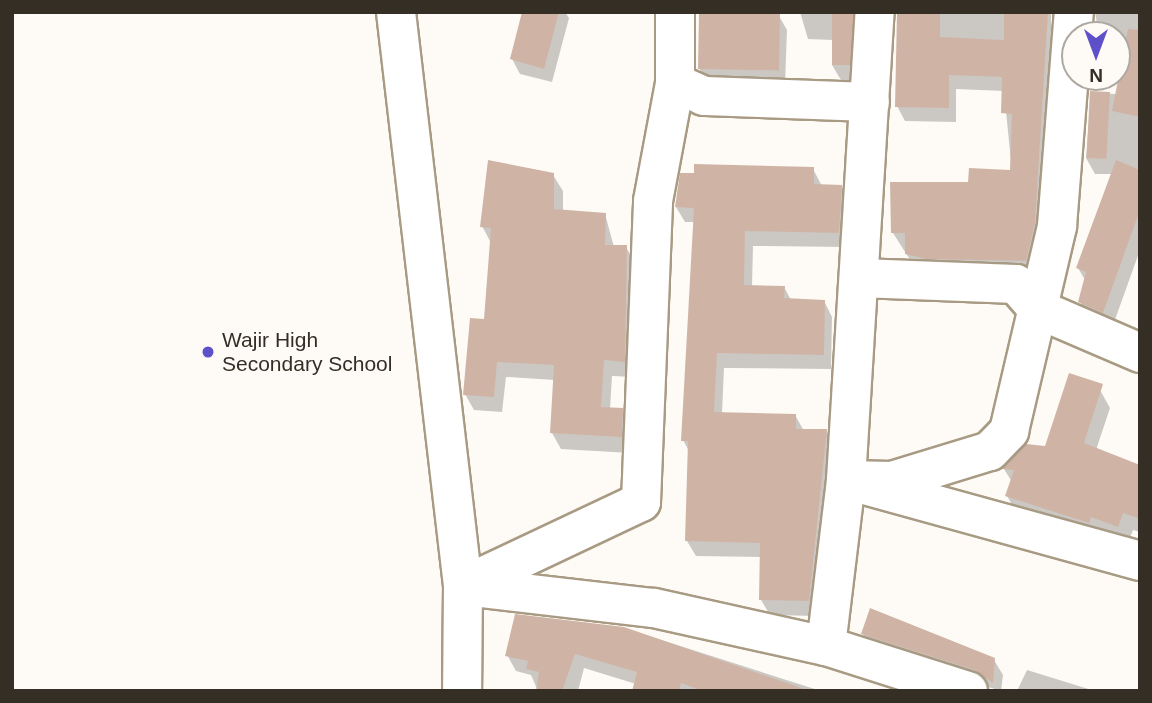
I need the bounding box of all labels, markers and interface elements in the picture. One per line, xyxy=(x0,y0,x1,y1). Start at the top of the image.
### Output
north arrow xyxy=(1061,21,1131,91)
text: N xyxy=(1089,65,1103,86)
place label: Wajir High Secondary School xyxy=(222,327,392,377)
marker: Wajir High Secondary School xyxy=(200,344,216,360)

